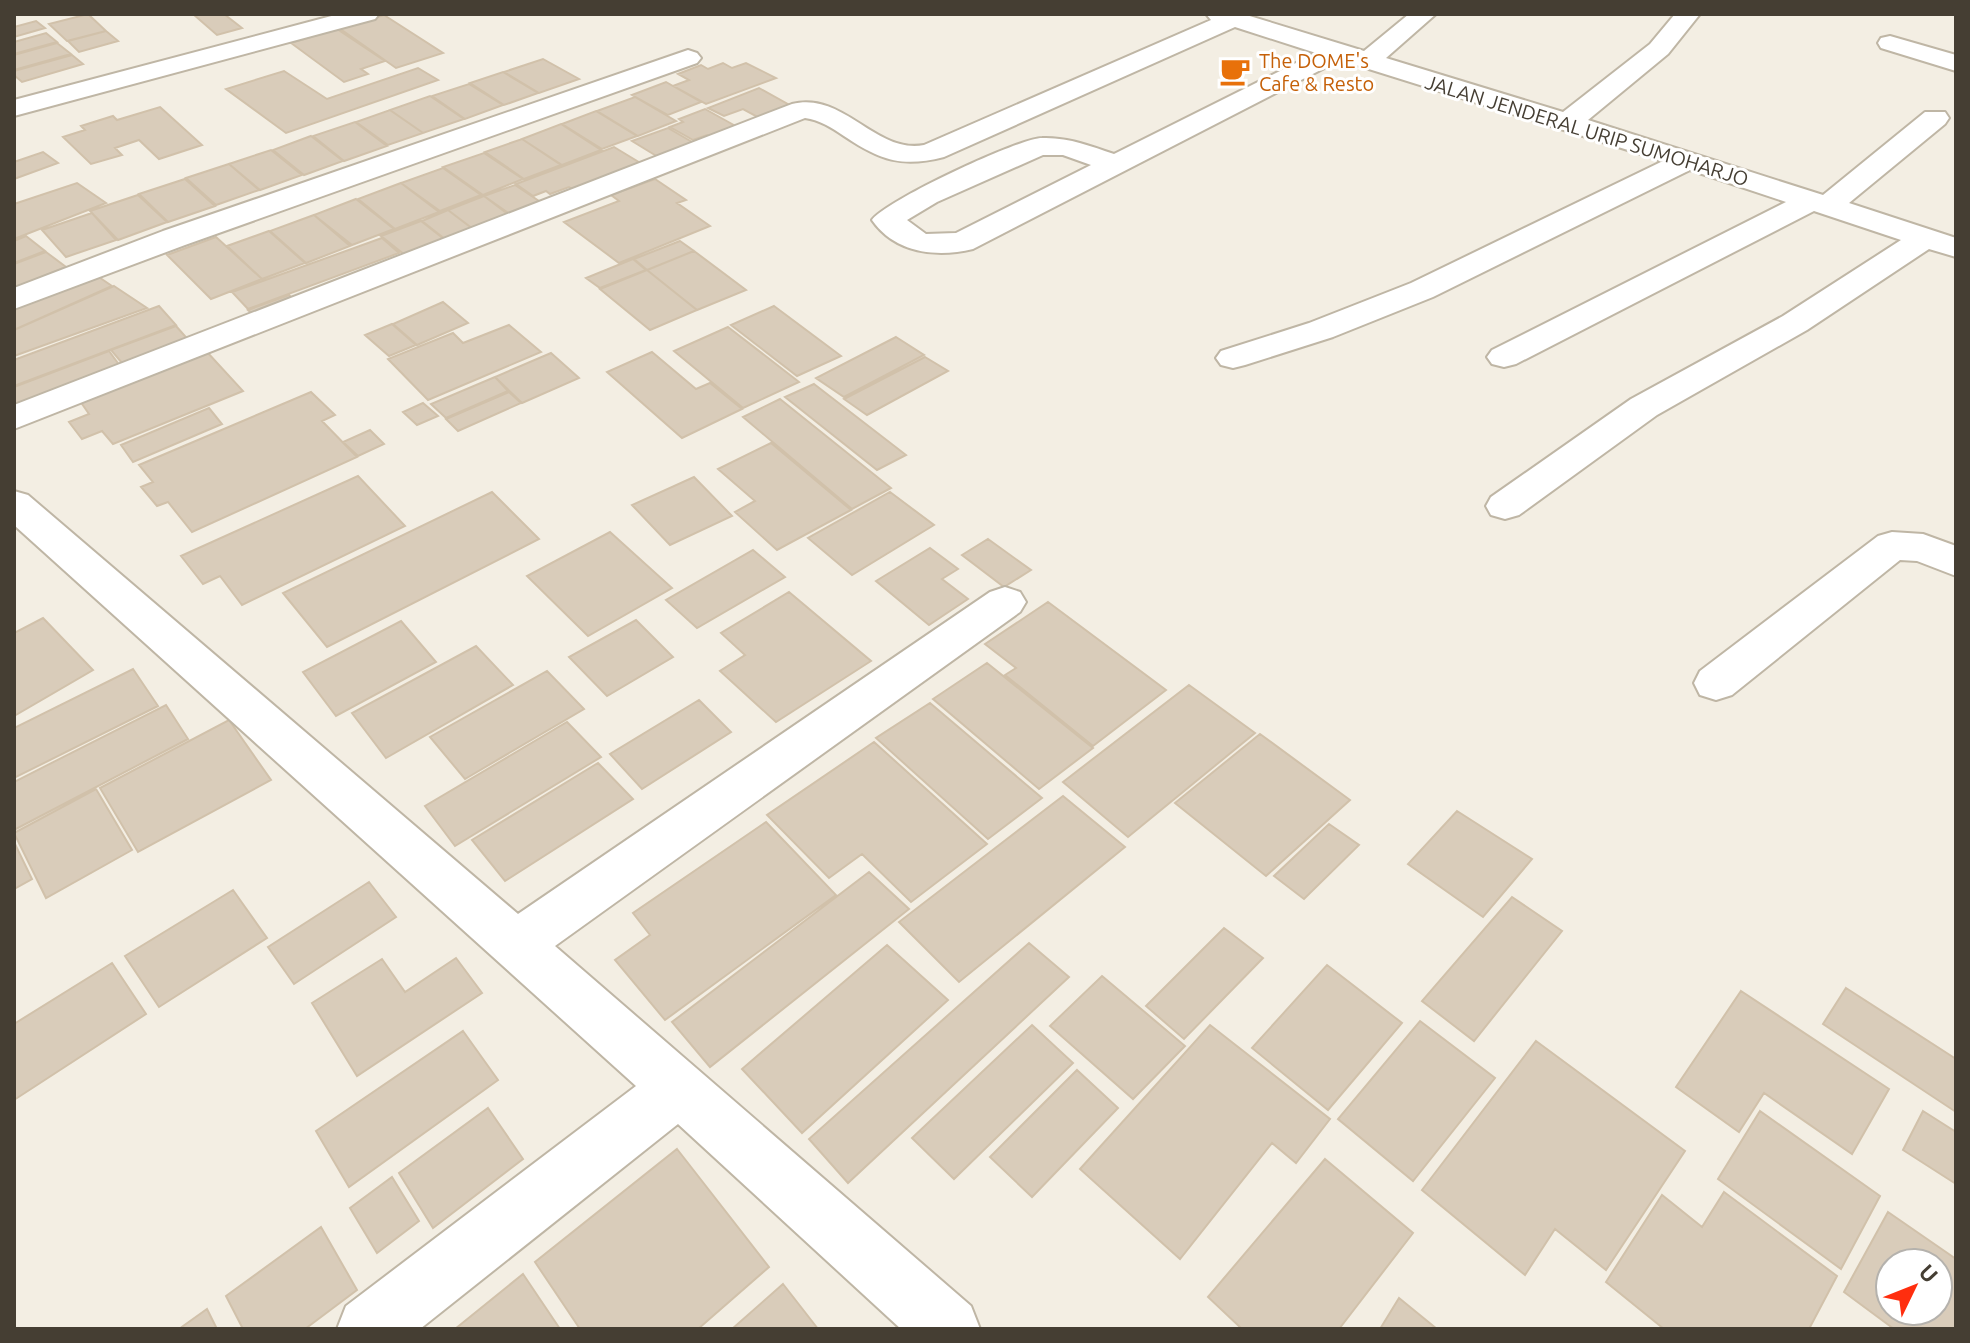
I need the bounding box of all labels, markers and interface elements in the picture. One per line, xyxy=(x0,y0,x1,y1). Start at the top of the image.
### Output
place label: The DOME's Cafe & Resto xyxy=(1259,49,1374,95)
cafe icon: The DOME's Cafe & Resto xyxy=(1218,54,1252,88)
street label: JALAN JENDERAL URIP SUMOHARJO xyxy=(1423,70,1751,190)
north arrow xyxy=(1874,1247,1954,1327)
text: U xyxy=(1915,1259,1943,1287)

